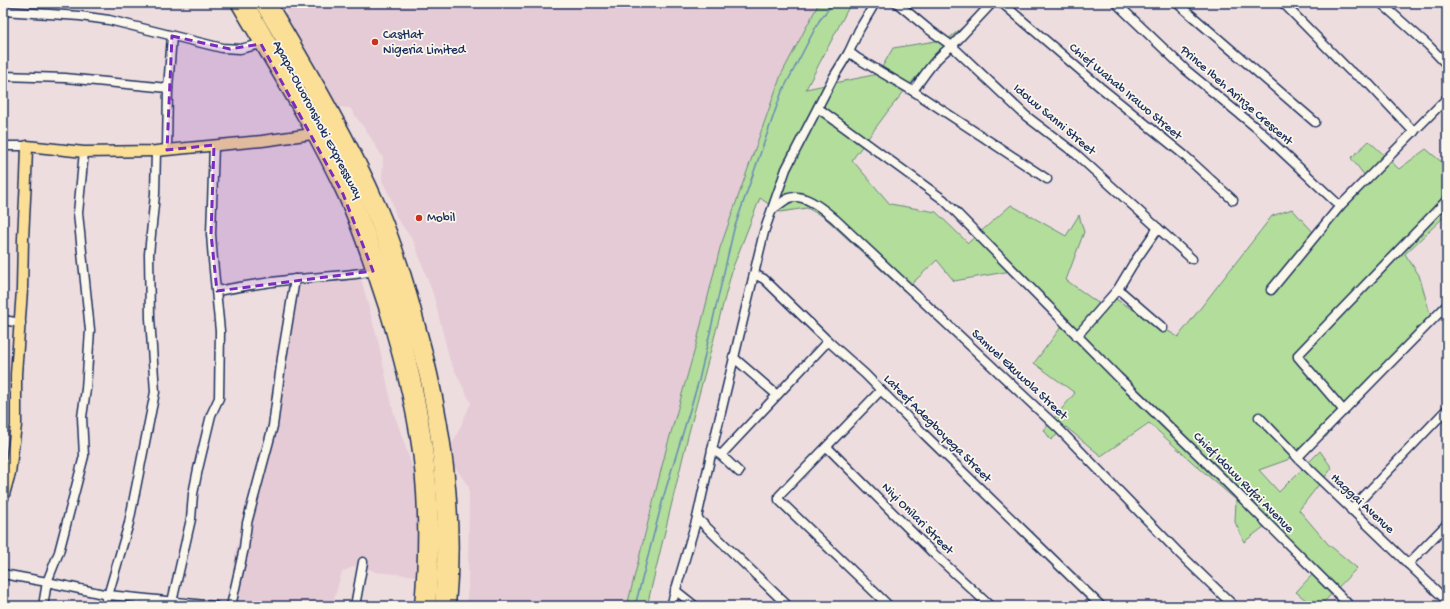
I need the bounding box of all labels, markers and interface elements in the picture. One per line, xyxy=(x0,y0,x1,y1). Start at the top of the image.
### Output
place label: Castlat Nigeria Limited xyxy=(383,28,467,58)
marker: Castlat Nigeria Limited xyxy=(370,37,380,47)
street label: Apapa-Oworonshoki Expressway xyxy=(269,38,366,202)
street label: Chief Wahab Irawo Street xyxy=(1066,40,1186,145)
street label: Prince Ibeh Arinze Crescent xyxy=(1176,42,1297,150)
street label: Idowu Sanni Street xyxy=(1010,81,1100,160)
place label: Mobil xyxy=(427,211,455,226)
marker: Mobil xyxy=(414,213,424,223)
street label: Samuel Ekuwola Street xyxy=(968,327,1071,425)
street label: Lateef Adegboyega Street xyxy=(880,372,995,487)
street label: Chief Idowu Rufai Avenue xyxy=(1189,429,1297,537)
street label: Haggai Avenue xyxy=(1327,471,1397,538)
street label: Niyi Onilari Street xyxy=(878,480,957,559)

